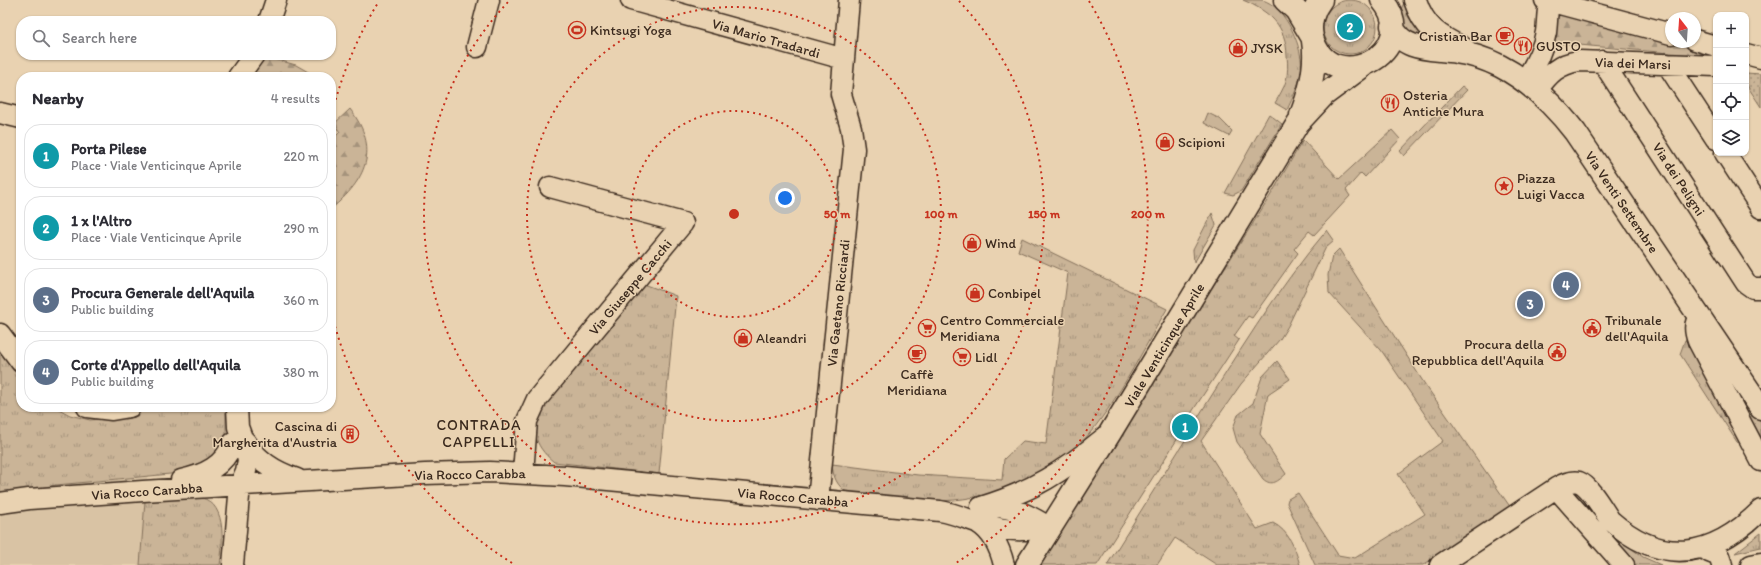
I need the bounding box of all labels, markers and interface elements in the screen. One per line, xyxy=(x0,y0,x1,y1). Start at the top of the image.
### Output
pin: 2 xyxy=(1337,12,1363,42)
north arrow xyxy=(1665,12,1701,48)
map controls xyxy=(1713,12,1749,156)
button: + xyxy=(1713,12,1749,48)
street label: Via Mario Tradardi xyxy=(710,15,822,62)
search box xyxy=(16,16,336,60)
sports icon: Kintsugi Yoga xyxy=(567,20,587,40)
place label: Kintsugi Yoga xyxy=(590,22,672,39)
cafe icon: Cristian Bar xyxy=(1495,26,1515,46)
icon: search xyxy=(30,27,52,49)
place label: Cristian Bar xyxy=(1419,28,1493,45)
text: Search here xyxy=(62,29,137,47)
restaurant icon: GUSTO xyxy=(1513,36,1533,56)
shop icon: JYSK xyxy=(1228,38,1248,58)
place label: GUSTO xyxy=(1536,38,1581,55)
place label: JYSK xyxy=(1251,40,1283,57)
button: − xyxy=(1713,48,1749,84)
street label: Via dei Marsi xyxy=(1595,54,1671,73)
button: locate xyxy=(1713,84,1749,120)
place label: Osteria Antiche Mura xyxy=(1403,87,1485,120)
text: Nearby xyxy=(32,88,84,108)
text: 4 results xyxy=(271,91,320,106)
restaurant icon: Osteria Antiche Mura xyxy=(1380,93,1400,113)
button: layers xyxy=(1713,120,1749,156)
shop icon: Scipioni xyxy=(1155,132,1175,152)
place label: Scipioni xyxy=(1178,134,1225,151)
street label: Via dei Peligni xyxy=(1649,139,1709,219)
text: Porta Pilese xyxy=(71,140,147,158)
street label: Via Venti Settembre xyxy=(1581,148,1662,257)
text: 1 xyxy=(43,149,49,164)
text: 220 m xyxy=(283,149,319,164)
text: Place · Viale Venticinque Aprile xyxy=(71,158,242,173)
place label: Piazza Luigi Vacca xyxy=(1517,170,1585,203)
place icon: Piazza Luigi Vacca xyxy=(1494,176,1514,196)
your location xyxy=(775,188,795,208)
centre of rings xyxy=(727,207,741,221)
text: 50 m xyxy=(824,207,851,221)
text: 100 m xyxy=(924,207,958,221)
text: 150 m xyxy=(1028,207,1061,221)
text: 200 m xyxy=(1131,207,1166,221)
text: 1 x l'Altro xyxy=(71,212,132,230)
text: 2 xyxy=(43,221,49,236)
text: 290 m xyxy=(283,221,319,236)
text: Place · Viale Venticinque Aprile xyxy=(71,230,242,245)
shop icon: Wind xyxy=(962,233,982,253)
place label: Wind xyxy=(985,235,1016,252)
street label: Via Giuseppe Cacchi xyxy=(585,236,676,339)
street label: Via Gaetano Ricciardi xyxy=(823,239,854,368)
pin: 4 xyxy=(1553,270,1579,300)
street label: Viale Venticinque Aprile xyxy=(1121,280,1208,410)
shop icon: Conbipel xyxy=(965,283,985,303)
text: Procura Generale dell'Aquila xyxy=(71,284,254,302)
place label: Conbipel xyxy=(988,285,1041,302)
pin: 3 xyxy=(1517,289,1543,319)
text: 3 xyxy=(42,293,50,308)
text: 360 m xyxy=(283,293,319,308)
text: Public building xyxy=(71,302,154,317)
place label: Centro Commerciale Meridiana xyxy=(940,312,1064,345)
place label: Tribunale dell'Aquila xyxy=(1605,312,1669,345)
supermarket icon: Centro Commerciale Meridiana xyxy=(917,318,937,338)
public building icon: Tribunale dell'Aquila xyxy=(1582,318,1602,338)
shop icon: Aleandri xyxy=(733,328,753,348)
place label: Aleandri xyxy=(756,330,807,347)
place label: Procura della Repubblica dell'Aquila xyxy=(1412,336,1544,369)
public building icon: Procura della Repubblica dell'Aquila xyxy=(1547,342,1567,362)
cafe icon: Caffè Meridiana xyxy=(907,344,927,364)
supermarket icon: Lidl xyxy=(952,347,972,367)
place label: Lidl xyxy=(975,349,997,366)
text: Corte d'Appello dell'Aquila xyxy=(71,356,241,374)
text: 4 xyxy=(42,365,50,380)
text: 380 m xyxy=(283,365,319,380)
place label: Caffè Meridiana xyxy=(887,366,947,399)
text: Public building xyxy=(71,374,154,389)
pin: 1 xyxy=(1172,412,1198,442)
district label: CONTRADA CAPPELLI xyxy=(436,416,522,451)
place label: Cascina di Margherita d'Austria xyxy=(212,418,338,451)
building icon: Cascina di Margherita d'Austria xyxy=(340,424,360,444)
street label: Via Rocco Carabba xyxy=(414,465,527,484)
street label: Via Rocco Carabba xyxy=(91,479,204,504)
street label: Via Rocco Carabba xyxy=(737,484,850,511)

